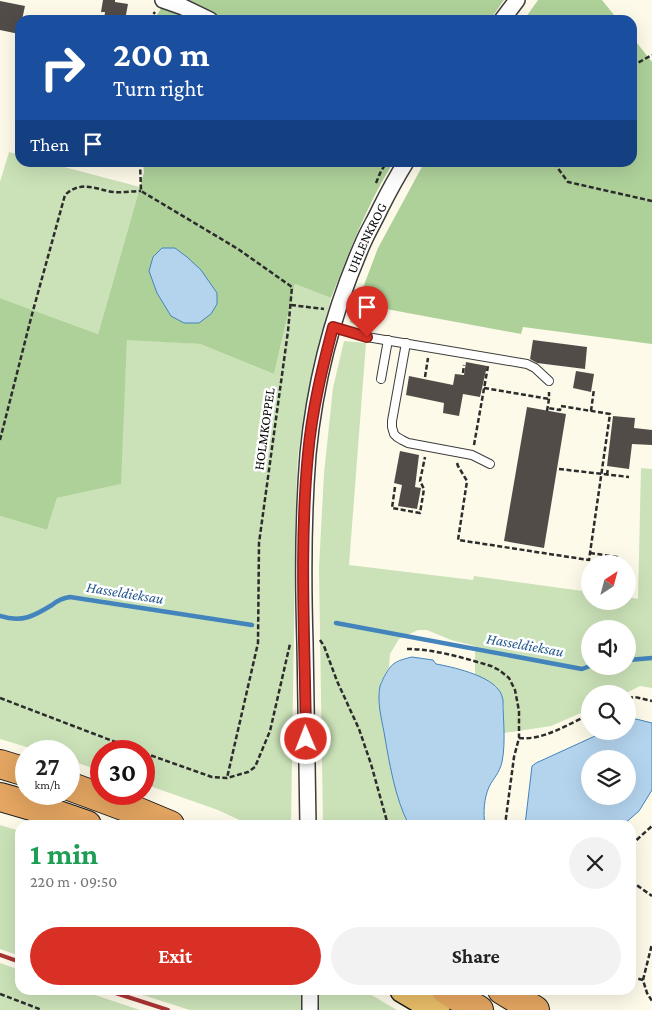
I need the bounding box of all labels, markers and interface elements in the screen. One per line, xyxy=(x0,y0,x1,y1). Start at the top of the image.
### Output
icon: right xyxy=(30,35,95,100)
text: 200 m xyxy=(113,35,210,74)
text: Turn right xyxy=(113,76,204,101)
icon: arrive xyxy=(79,130,107,158)
text: Then xyxy=(30,134,69,155)
street label: UHLENKROG xyxy=(343,200,390,276)
pin xyxy=(346,286,388,337)
icon: arrive xyxy=(353,293,381,321)
street label: HOLMKOPPEL xyxy=(250,387,278,471)
north arrow xyxy=(581,555,636,610)
map controls xyxy=(581,555,636,805)
water label: Hasseldieksau xyxy=(85,579,165,607)
button: sound xyxy=(581,620,636,675)
water label: Hasseldieksau xyxy=(485,630,565,660)
button: search xyxy=(581,685,636,740)
position arrow xyxy=(279,712,331,764)
speed limit sign: 30 xyxy=(90,740,155,805)
button: layers xyxy=(581,750,636,805)
text: 27 xyxy=(35,753,60,780)
text: km/h xyxy=(35,778,60,792)
text: 1 min xyxy=(30,837,98,870)
button: close xyxy=(569,837,621,889)
text: 220 m · 09:50 xyxy=(30,873,117,890)
button: Exit xyxy=(30,927,321,985)
button: Share xyxy=(331,927,621,985)

